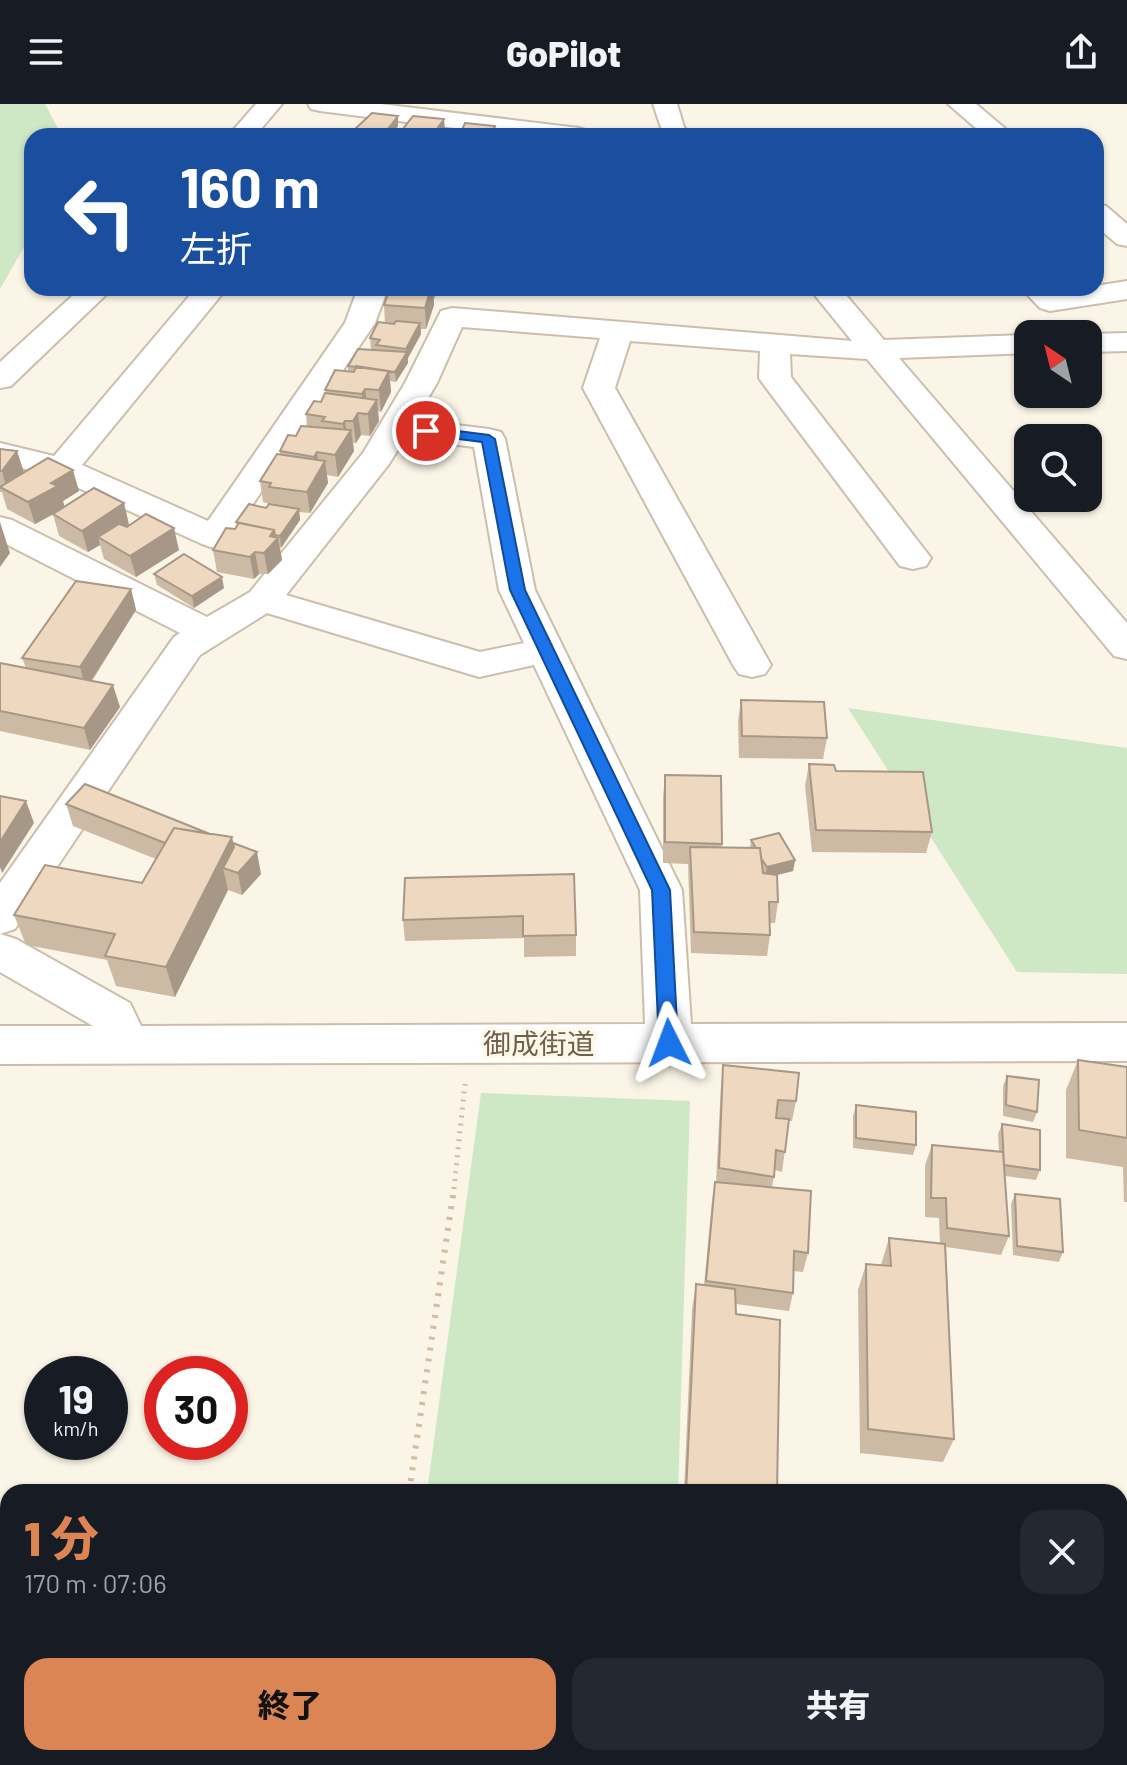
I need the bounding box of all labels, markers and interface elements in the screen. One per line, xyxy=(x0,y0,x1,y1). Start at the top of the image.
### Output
icon: menu xyxy=(24,30,68,74)
icon: share xyxy=(1059,30,1103,74)
text: GoPilot xyxy=(506,31,621,74)
text: 160 m xyxy=(180,152,320,219)
icon: left xyxy=(48,160,152,264)
text: 左折 xyxy=(180,226,252,269)
north arrow xyxy=(1014,320,1102,408)
map controls xyxy=(1014,320,1102,512)
pin xyxy=(392,397,460,465)
icon: arrive xyxy=(404,409,448,453)
button: search xyxy=(1014,424,1102,512)
position arrow xyxy=(627,1001,711,1085)
street label: 御成街道 xyxy=(483,1026,595,1060)
speed limit sign: 30 xyxy=(144,1356,248,1460)
text: 19 xyxy=(58,1374,94,1422)
text: km/h xyxy=(53,1416,99,1440)
text: 1 分 xyxy=(24,1508,99,1566)
button: close xyxy=(1020,1510,1104,1594)
text: 170 m · 07:06 xyxy=(24,1567,167,1598)
button: 終了 xyxy=(24,1658,556,1750)
button: 共有 xyxy=(572,1658,1104,1750)

